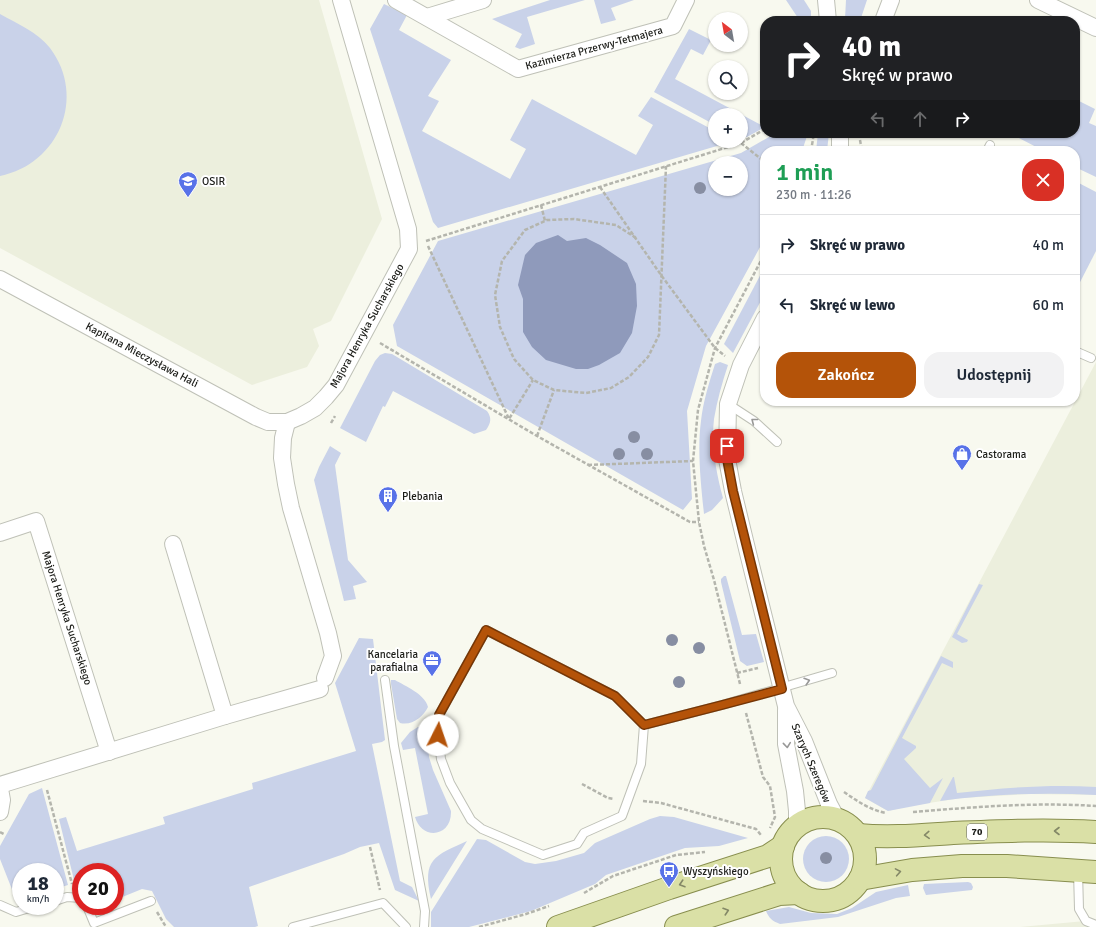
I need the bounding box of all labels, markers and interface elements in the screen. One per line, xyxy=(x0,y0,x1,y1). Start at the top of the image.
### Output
north arrow xyxy=(708,12,748,52)
map controls xyxy=(708,12,748,196)
street label: Kazimierza Przerwy-Tetmajera xyxy=(524,23,665,73)
text: 40 m xyxy=(842,30,901,64)
icon: right xyxy=(776,32,828,84)
button: search xyxy=(708,60,748,100)
text: Skręć w prawo xyxy=(842,64,953,86)
button: + xyxy=(708,108,748,148)
icon: left xyxy=(867,108,889,130)
icon: ahead xyxy=(909,108,931,130)
icon: right xyxy=(951,108,973,130)
button: − xyxy=(708,156,748,196)
text: 1 min xyxy=(776,157,833,187)
button: close xyxy=(1022,159,1064,201)
school or university icon: OSIR xyxy=(177,170,199,198)
place label: OSIR xyxy=(202,175,226,188)
text: 230 m · 11:26 xyxy=(776,187,852,203)
icon: right xyxy=(776,234,798,256)
text: Skręć w prawo xyxy=(810,236,905,254)
text: 40 m xyxy=(1033,236,1064,254)
street label: Majora Henryka Sucharskiego xyxy=(327,261,407,391)
icon: left xyxy=(776,294,798,316)
text: Skręć w lewo xyxy=(810,296,895,314)
text: 60 m xyxy=(1033,296,1064,314)
street label: Kapitana Mieczysława Hali xyxy=(83,320,201,390)
button: Zakończ xyxy=(776,352,916,398)
button: Udostępnij xyxy=(924,352,1064,398)
one-way arrow xyxy=(751,419,758,426)
pin xyxy=(710,429,744,463)
icon: arrive xyxy=(716,435,738,457)
shop icon: Castorama xyxy=(951,443,973,471)
place label: Castorama xyxy=(976,448,1027,461)
building icon: Plebania xyxy=(377,485,399,513)
place label: Plebania xyxy=(402,490,443,503)
street label: Majora Henryka Sucharskiego xyxy=(39,549,95,687)
place label: Kancelaria parafialna xyxy=(368,648,418,674)
office icon: Kancelaria parafialna xyxy=(421,649,443,677)
one-way arrow xyxy=(803,677,810,686)
position arrow xyxy=(417,714,459,756)
street label: Szarych Szeregów xyxy=(789,722,834,804)
one-way arrow xyxy=(782,742,791,748)
road number: 70 xyxy=(967,824,987,840)
one-way arrow xyxy=(1054,827,1060,835)
one-way arrow xyxy=(924,830,930,839)
bus stop icon: Wyszyńskiego xyxy=(658,860,680,888)
speed limit sign: 20 xyxy=(72,863,124,915)
place label: Wyszyńskiego xyxy=(683,865,749,878)
one-way arrow xyxy=(895,868,901,877)
text: 18 xyxy=(27,871,49,896)
one-way arrow xyxy=(678,879,685,888)
text: km/h xyxy=(27,893,49,905)
one-way arrow xyxy=(722,907,729,916)

